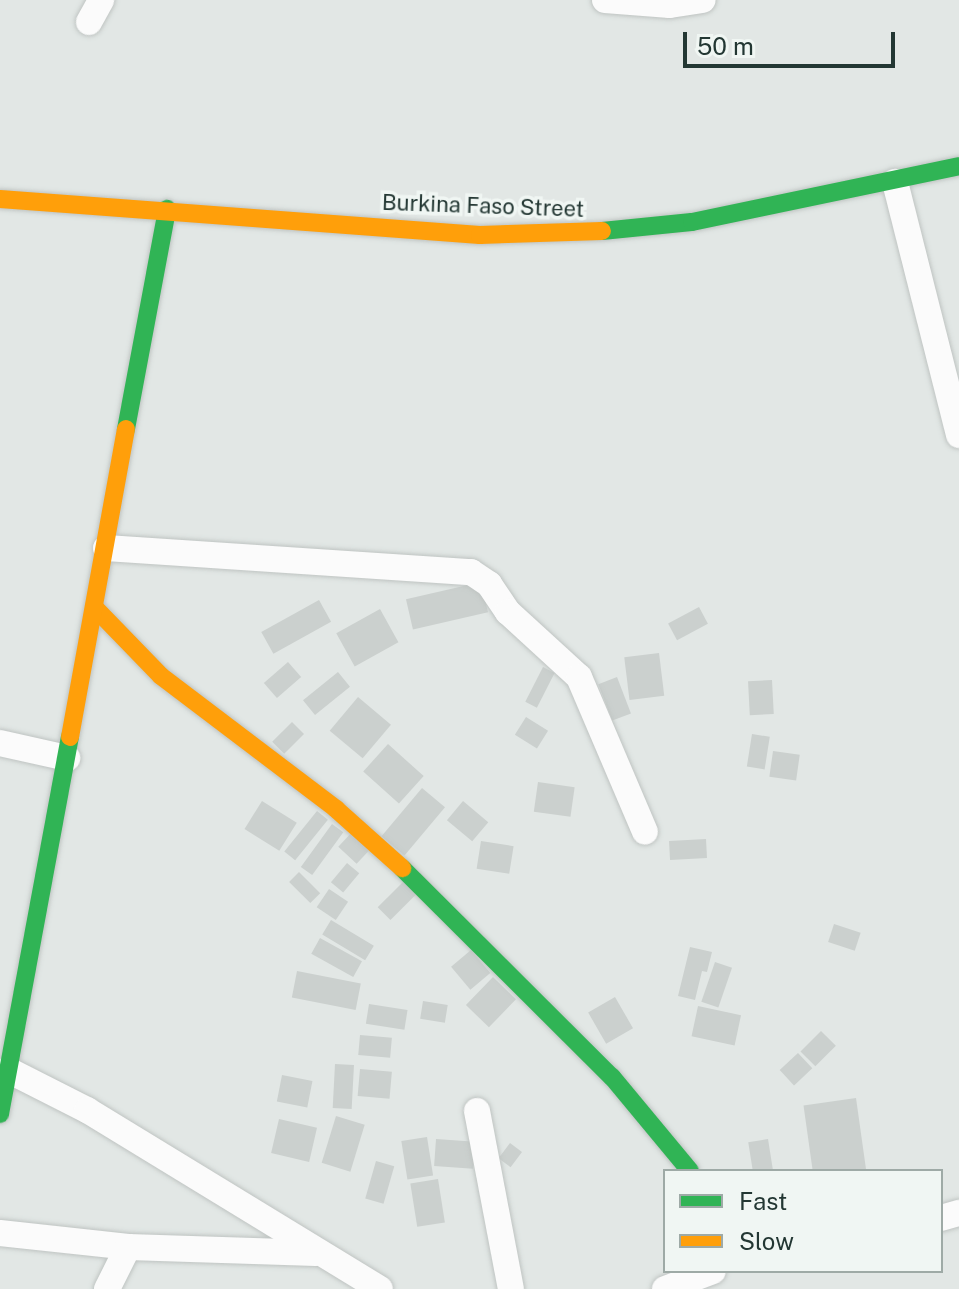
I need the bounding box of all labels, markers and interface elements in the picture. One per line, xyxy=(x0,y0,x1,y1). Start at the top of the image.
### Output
scale bar xyxy=(687,16,899,66)
text: 50 m xyxy=(697,32,754,60)
street label: Burkina Faso Street xyxy=(381,189,585,223)
legend xyxy=(663,1169,943,1273)
text: Fast xyxy=(739,1187,787,1215)
text: Slow xyxy=(739,1227,794,1255)

